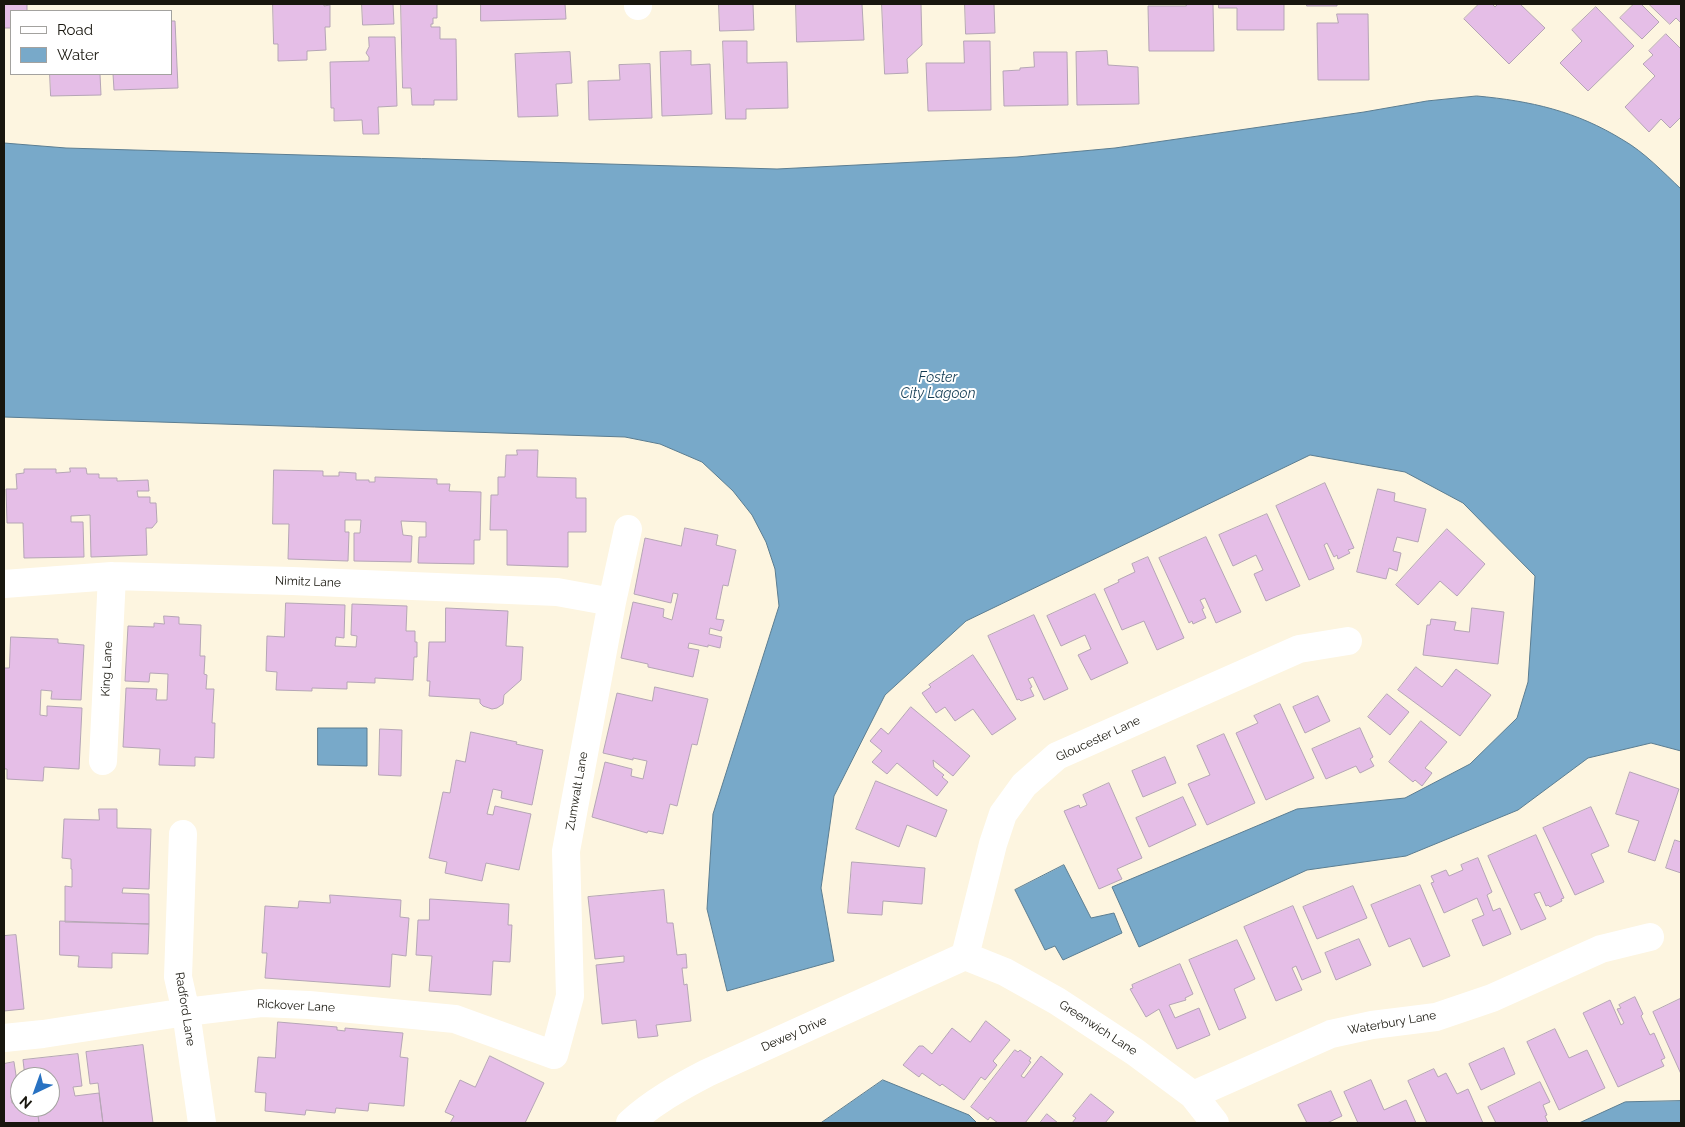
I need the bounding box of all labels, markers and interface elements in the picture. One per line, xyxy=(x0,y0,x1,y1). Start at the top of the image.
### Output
legend xyxy=(10,10,172,75)
text: Road xyxy=(57,21,93,39)
text: Water xyxy=(57,46,99,64)
water label: Foster City Lagoon xyxy=(901,370,975,402)
street label: Nimitz Lane xyxy=(275,574,341,590)
street label: King Lane xyxy=(98,641,116,697)
street label: Gloucester Lane xyxy=(1054,713,1142,765)
street label: Zumwalt Lane xyxy=(563,751,591,831)
street label: Radford Lane xyxy=(172,971,198,1047)
street label: Rickover Lane xyxy=(257,997,335,1015)
street label: Greenwich Lane xyxy=(1056,997,1140,1059)
street label: Waterbury Lane xyxy=(1347,1008,1437,1038)
street label: Dewey Drive xyxy=(759,1013,829,1055)
north arrow xyxy=(10,1067,60,1117)
text: N xyxy=(16,1093,35,1112)

